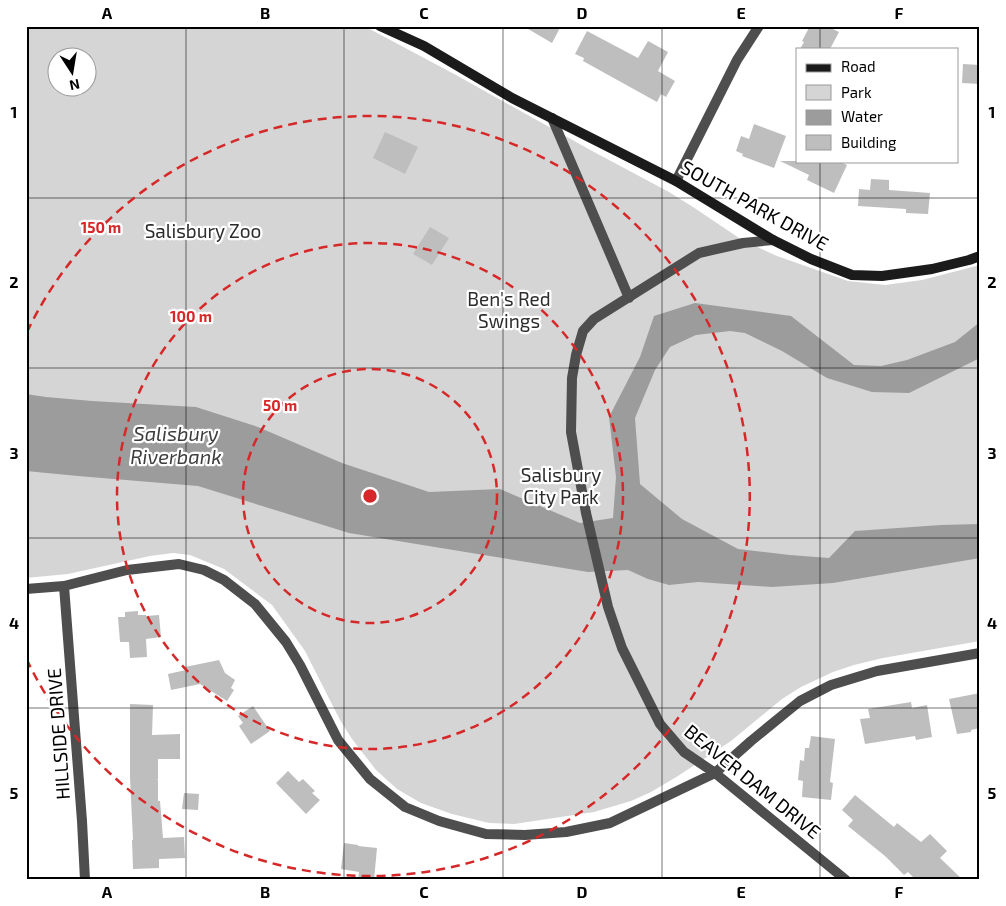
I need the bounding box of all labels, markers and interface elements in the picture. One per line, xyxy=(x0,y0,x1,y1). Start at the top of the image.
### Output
text: A xyxy=(102,3,113,22)
text: B xyxy=(260,3,270,22)
text: C xyxy=(419,3,429,22)
text: D xyxy=(577,3,588,22)
text: E xyxy=(736,3,746,22)
text: F xyxy=(895,3,904,22)
north arrow xyxy=(48,48,98,98)
legend xyxy=(796,48,958,162)
text: Road xyxy=(841,57,876,75)
text: N xyxy=(68,76,82,95)
text: Park xyxy=(841,83,872,101)
text: 1 xyxy=(11,102,17,121)
text: 1 xyxy=(989,102,995,121)
text: Water xyxy=(841,107,883,125)
text: Building xyxy=(841,133,897,151)
street label: SOUTH PARK DRIVE xyxy=(677,155,833,255)
text: 150 m xyxy=(81,218,121,236)
park label: Salisbury Zoo xyxy=(145,219,261,242)
text: 2 xyxy=(9,272,19,291)
text: 2 xyxy=(987,272,997,291)
park label: Ben's Red Swings xyxy=(467,287,551,332)
text: 100 m xyxy=(170,307,212,325)
text: 50 m xyxy=(263,396,297,414)
water label: Salisbury Riverbank xyxy=(130,421,222,468)
text: 3 xyxy=(9,443,19,462)
text: 3 xyxy=(987,443,997,462)
park label: Salisbury City Park xyxy=(521,463,601,508)
centre of rings xyxy=(361,487,379,505)
text: 4 xyxy=(9,613,19,632)
text: 4 xyxy=(987,613,997,632)
street label: HILLSIDE DRIVE xyxy=(42,667,74,801)
street label: BEAVER DAM DRIVE xyxy=(680,719,826,843)
text: 5 xyxy=(10,783,19,802)
text: 5 xyxy=(988,783,997,802)
text: A xyxy=(102,882,113,901)
text: B xyxy=(260,882,270,901)
text: C xyxy=(419,882,429,901)
text: D xyxy=(577,882,588,901)
text: E xyxy=(736,882,746,901)
text: F xyxy=(895,882,904,901)

